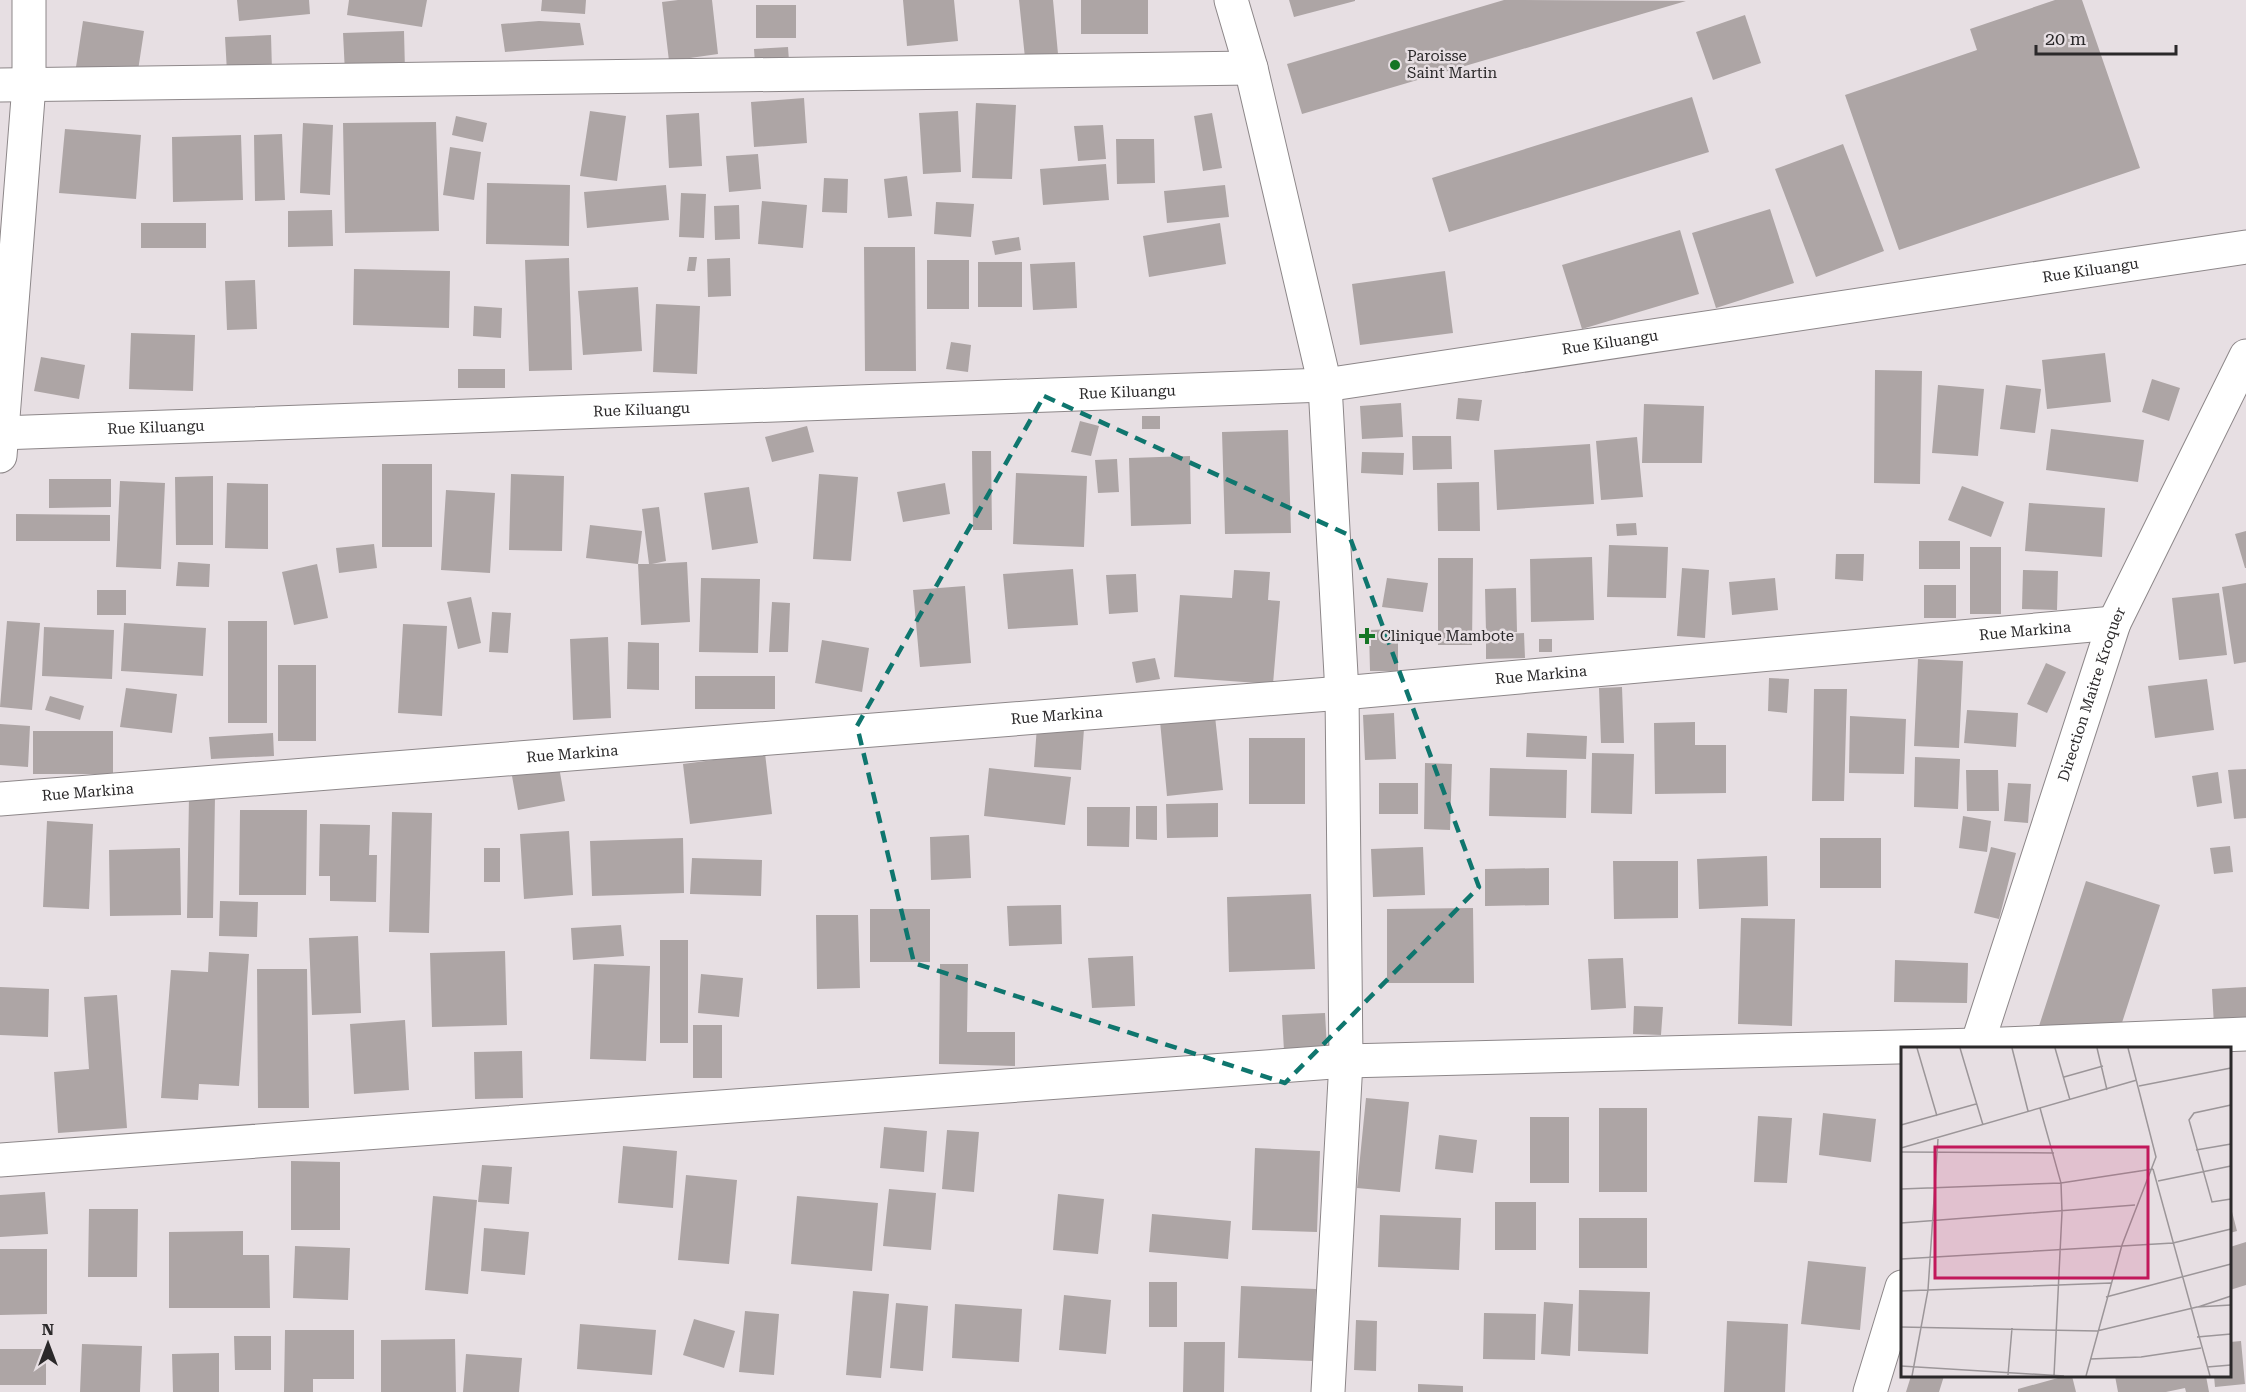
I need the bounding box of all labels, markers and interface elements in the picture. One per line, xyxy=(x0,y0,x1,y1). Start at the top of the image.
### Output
scale bar xyxy=(2036,18,2176,56)
text: 20 m xyxy=(2045,28,2086,49)
place label: Paroisse Saint Martin xyxy=(1407,47,1497,82)
marker: Paroisse Saint Martin xyxy=(1388,58,1402,72)
street label: Rue Kiluangu xyxy=(2041,254,2141,286)
street label: Rue Kiluangu xyxy=(1561,326,1660,358)
street label: Rue Kiluangu xyxy=(1078,381,1177,403)
street label: Rue Kiluangu xyxy=(593,399,691,421)
street label: Rue Kiluangu xyxy=(107,417,205,438)
street label: Direction Maitre Kroquer xyxy=(2054,604,2129,784)
street label: Rue Markina xyxy=(1978,618,2072,644)
marker: Clinique Mambote xyxy=(1358,627,1376,645)
place label: Clinique Mambote xyxy=(1380,627,1514,645)
street label: Rue Markina xyxy=(1494,662,1588,688)
street label: Rue Markina xyxy=(1010,703,1103,728)
street label: Rue Markina xyxy=(526,741,619,766)
street label: Rue Markina xyxy=(41,779,134,805)
inset map xyxy=(1901,1047,2231,1377)
north arrow xyxy=(18,1314,78,1374)
text: N xyxy=(42,1320,54,1339)

